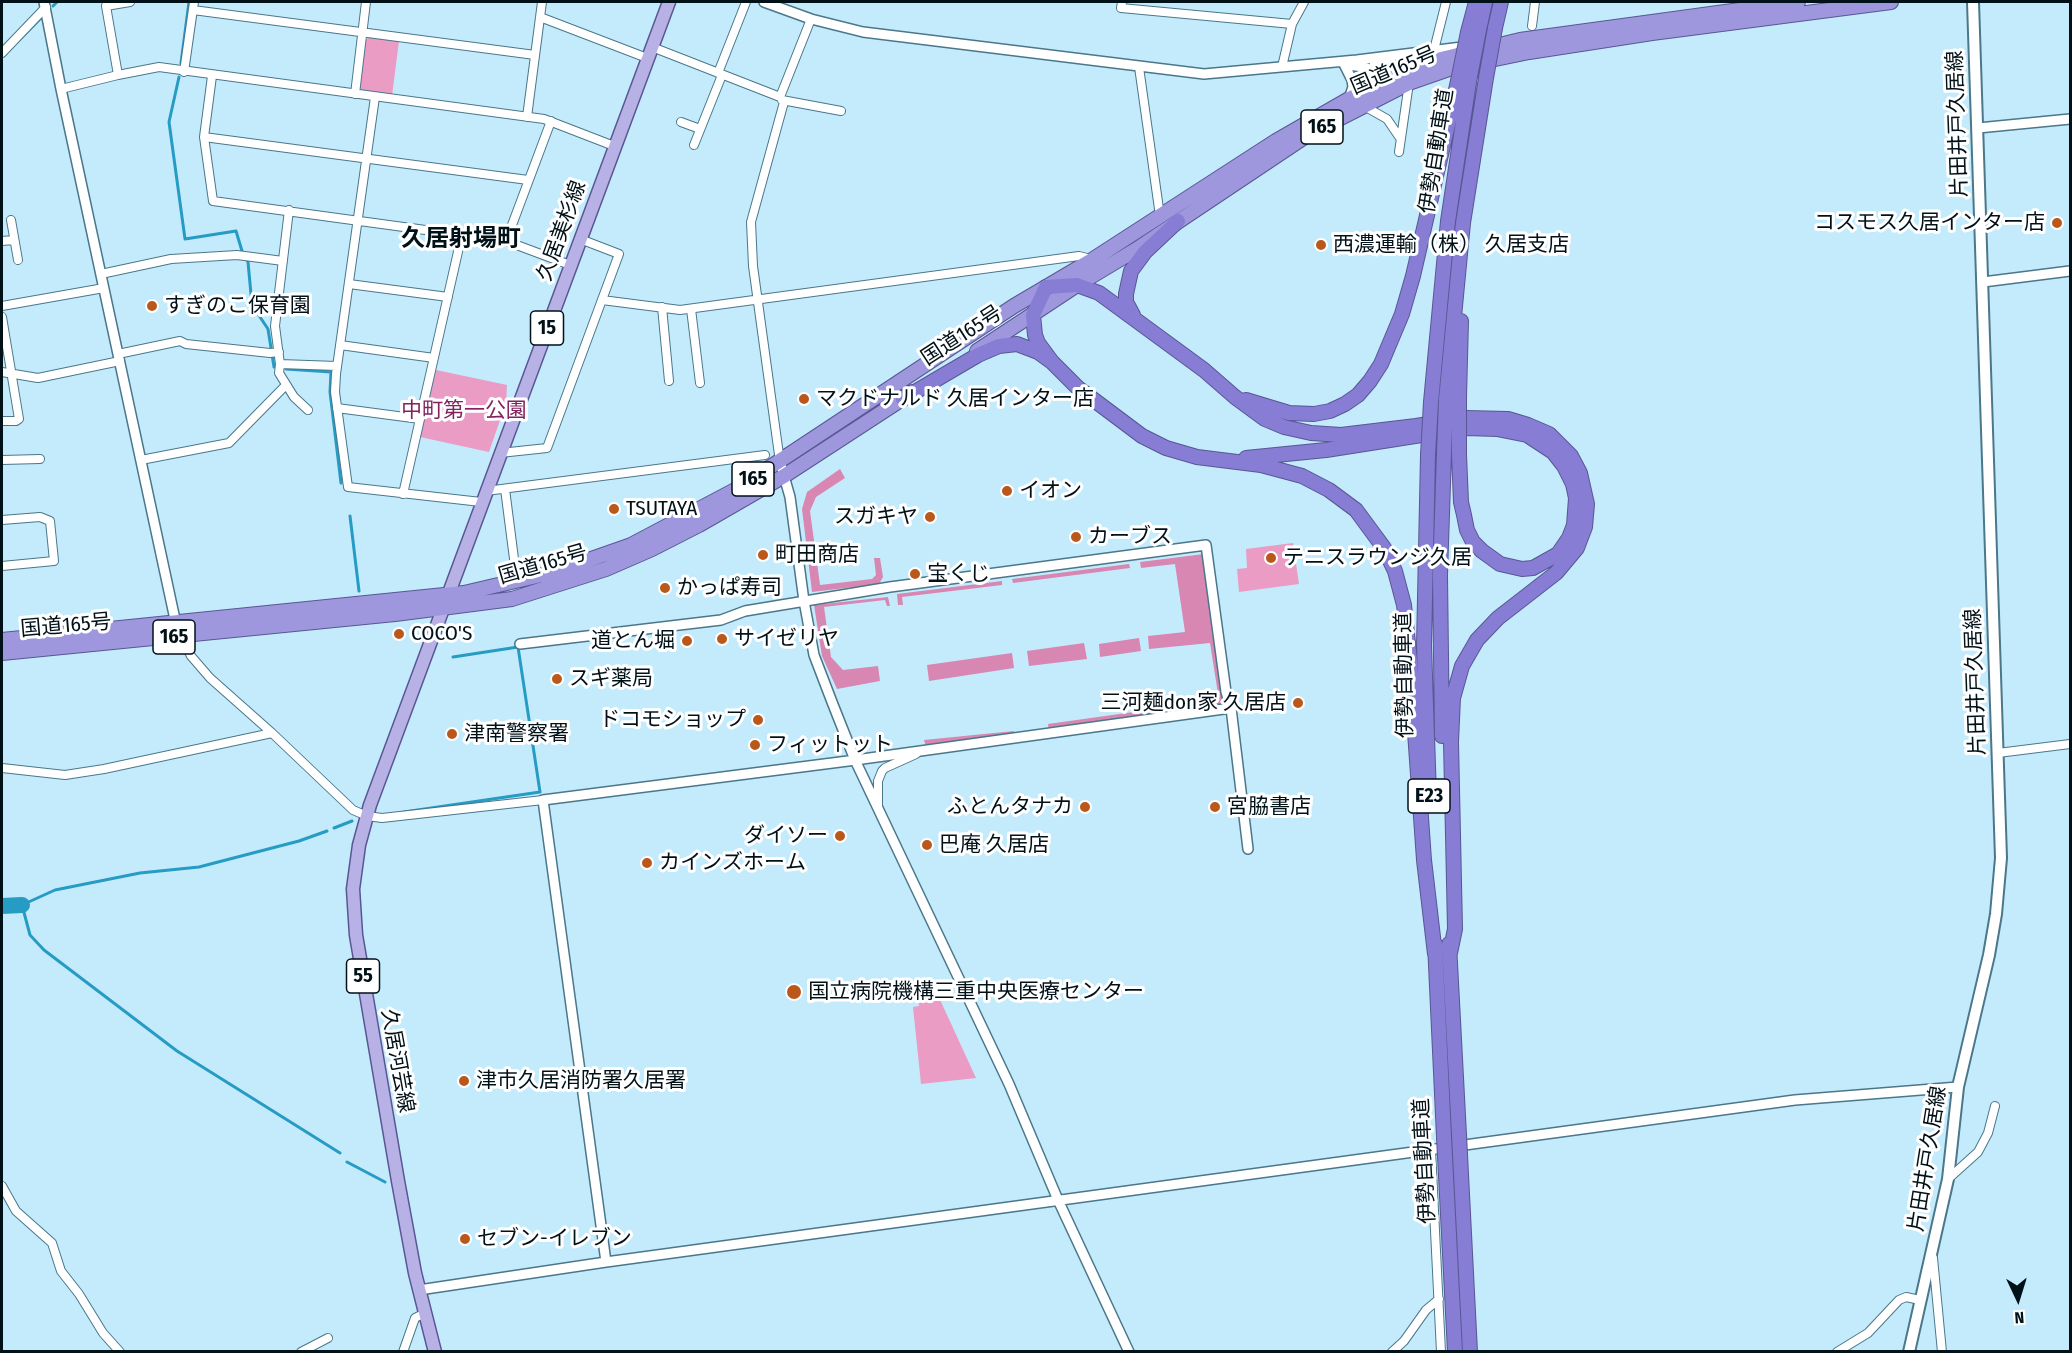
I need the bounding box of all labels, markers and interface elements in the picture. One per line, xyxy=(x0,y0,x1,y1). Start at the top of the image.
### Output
street label: 国道165号 xyxy=(1347,42,1441,100)
street label: 片田井戸久居線 xyxy=(1943,50,1973,198)
street label: 伊勢自動車道 xyxy=(1415,87,1459,215)
road number: 165 xyxy=(1301,110,1343,144)
street label: 久居美杉線 xyxy=(532,177,592,285)
place label: コスモス久居インター店 xyxy=(1814,210,2045,236)
marker: コスモス久居インター店 xyxy=(2050,216,2064,230)
district label: 久居射場町 xyxy=(401,225,521,253)
place label: 西濃運輸（株） 久居支店 xyxy=(1333,232,1569,258)
marker: 西濃運輸（株） 久居支店 xyxy=(1314,238,1328,252)
place label: すぎのこ保育園 xyxy=(164,293,311,319)
marker: すぎのこ保育園 xyxy=(145,299,159,313)
street label: 国道165号 xyxy=(917,301,1007,371)
road number: 15 xyxy=(530,311,564,345)
place label: マクドナルド 久居インター店 xyxy=(816,386,1094,412)
marker: マクドナルド 久居インター店 xyxy=(797,392,811,406)
park label: 中町第一公園 xyxy=(401,398,527,424)
road number: 165 xyxy=(732,462,774,496)
place label: イオン xyxy=(1019,478,1082,504)
marker: イオン xyxy=(1000,484,1014,498)
place label: TSUTAYA xyxy=(626,496,697,522)
marker: TSUTAYA xyxy=(607,502,621,516)
place label: スガキヤ xyxy=(834,504,918,530)
marker: スガキヤ xyxy=(923,510,937,524)
place label: カーブス xyxy=(1088,524,1172,550)
marker: カーブス xyxy=(1069,530,1083,544)
street label: 国道165号 xyxy=(496,540,590,590)
place label: 町田商店 xyxy=(775,542,859,568)
place label: テニスラウンジ久居 xyxy=(1283,545,1472,571)
marker: 町田商店 xyxy=(756,548,770,562)
marker: テニスラウンジ久居 xyxy=(1264,551,1278,565)
place label: 宝くじ xyxy=(927,561,990,587)
marker: 宝くじ xyxy=(908,567,922,581)
place label: かっぱ寿司 xyxy=(677,575,782,601)
marker: かっぱ寿司 xyxy=(658,581,672,595)
street label: 片田井戸久居線 xyxy=(1961,608,1991,756)
street label: 国道165号 xyxy=(20,609,112,643)
street label: 伊勢自動車道 xyxy=(1391,612,1419,738)
road number: 165 xyxy=(153,620,195,654)
place label: COCO'S xyxy=(411,621,473,647)
place label: サイゼリヤ xyxy=(734,626,839,652)
marker: COCO'S xyxy=(392,627,406,641)
place label: 道とん堀 xyxy=(591,628,675,654)
marker: サイゼリヤ xyxy=(715,632,729,646)
marker: 道とん堀 xyxy=(680,634,694,648)
place label: スギ薬局 xyxy=(569,666,653,692)
marker: スギ薬局 xyxy=(550,672,564,686)
place label: 三河麺don家 久居店 xyxy=(1101,690,1286,716)
marker: 三河麺don家 久居店 xyxy=(1291,696,1305,710)
place label: ドコモショップ xyxy=(599,707,746,733)
marker: ドコモショップ xyxy=(751,713,765,727)
place label: 津南警察署 xyxy=(464,721,569,747)
marker: 津南警察署 xyxy=(445,727,459,741)
place label: フィットット xyxy=(767,732,893,758)
marker: フィットット xyxy=(748,738,762,752)
road number: E23 xyxy=(1408,779,1450,813)
place label: ふとんタナカ xyxy=(947,794,1073,820)
place label: 宮脇書店 xyxy=(1227,794,1311,820)
marker: ふとんタナカ xyxy=(1078,800,1092,814)
marker: 宮脇書店 xyxy=(1208,800,1222,814)
place label: ダイソー xyxy=(744,823,828,849)
marker: ダイソー xyxy=(833,829,847,843)
place label: 巴庵 久居店 xyxy=(939,832,1049,858)
marker: 巴庵 久居店 xyxy=(920,838,934,852)
place label: カインズホーム xyxy=(659,850,806,876)
marker: カインズホーム xyxy=(640,856,654,870)
road number: 55 xyxy=(346,959,380,993)
place label: 国立病院機構三重中央医療センター xyxy=(808,979,1144,1005)
marker: 国立病院機構三重中央医療センター xyxy=(785,983,803,1001)
street label: 久居河芸線 xyxy=(375,1007,419,1115)
place label: 津市久居消防署久居署 xyxy=(476,1068,686,1094)
marker: 津市久居消防署久居署 xyxy=(457,1074,471,1088)
street label: 片田井戸久居線 xyxy=(1904,1084,1952,1234)
street label: 伊勢自動車道 xyxy=(1409,1097,1441,1225)
place label: セブン-イレブン xyxy=(477,1226,632,1252)
marker: セブン-イレブン xyxy=(458,1232,472,1246)
north arrow xyxy=(1988,1269,2048,1329)
text: N xyxy=(2014,1308,2025,1327)

